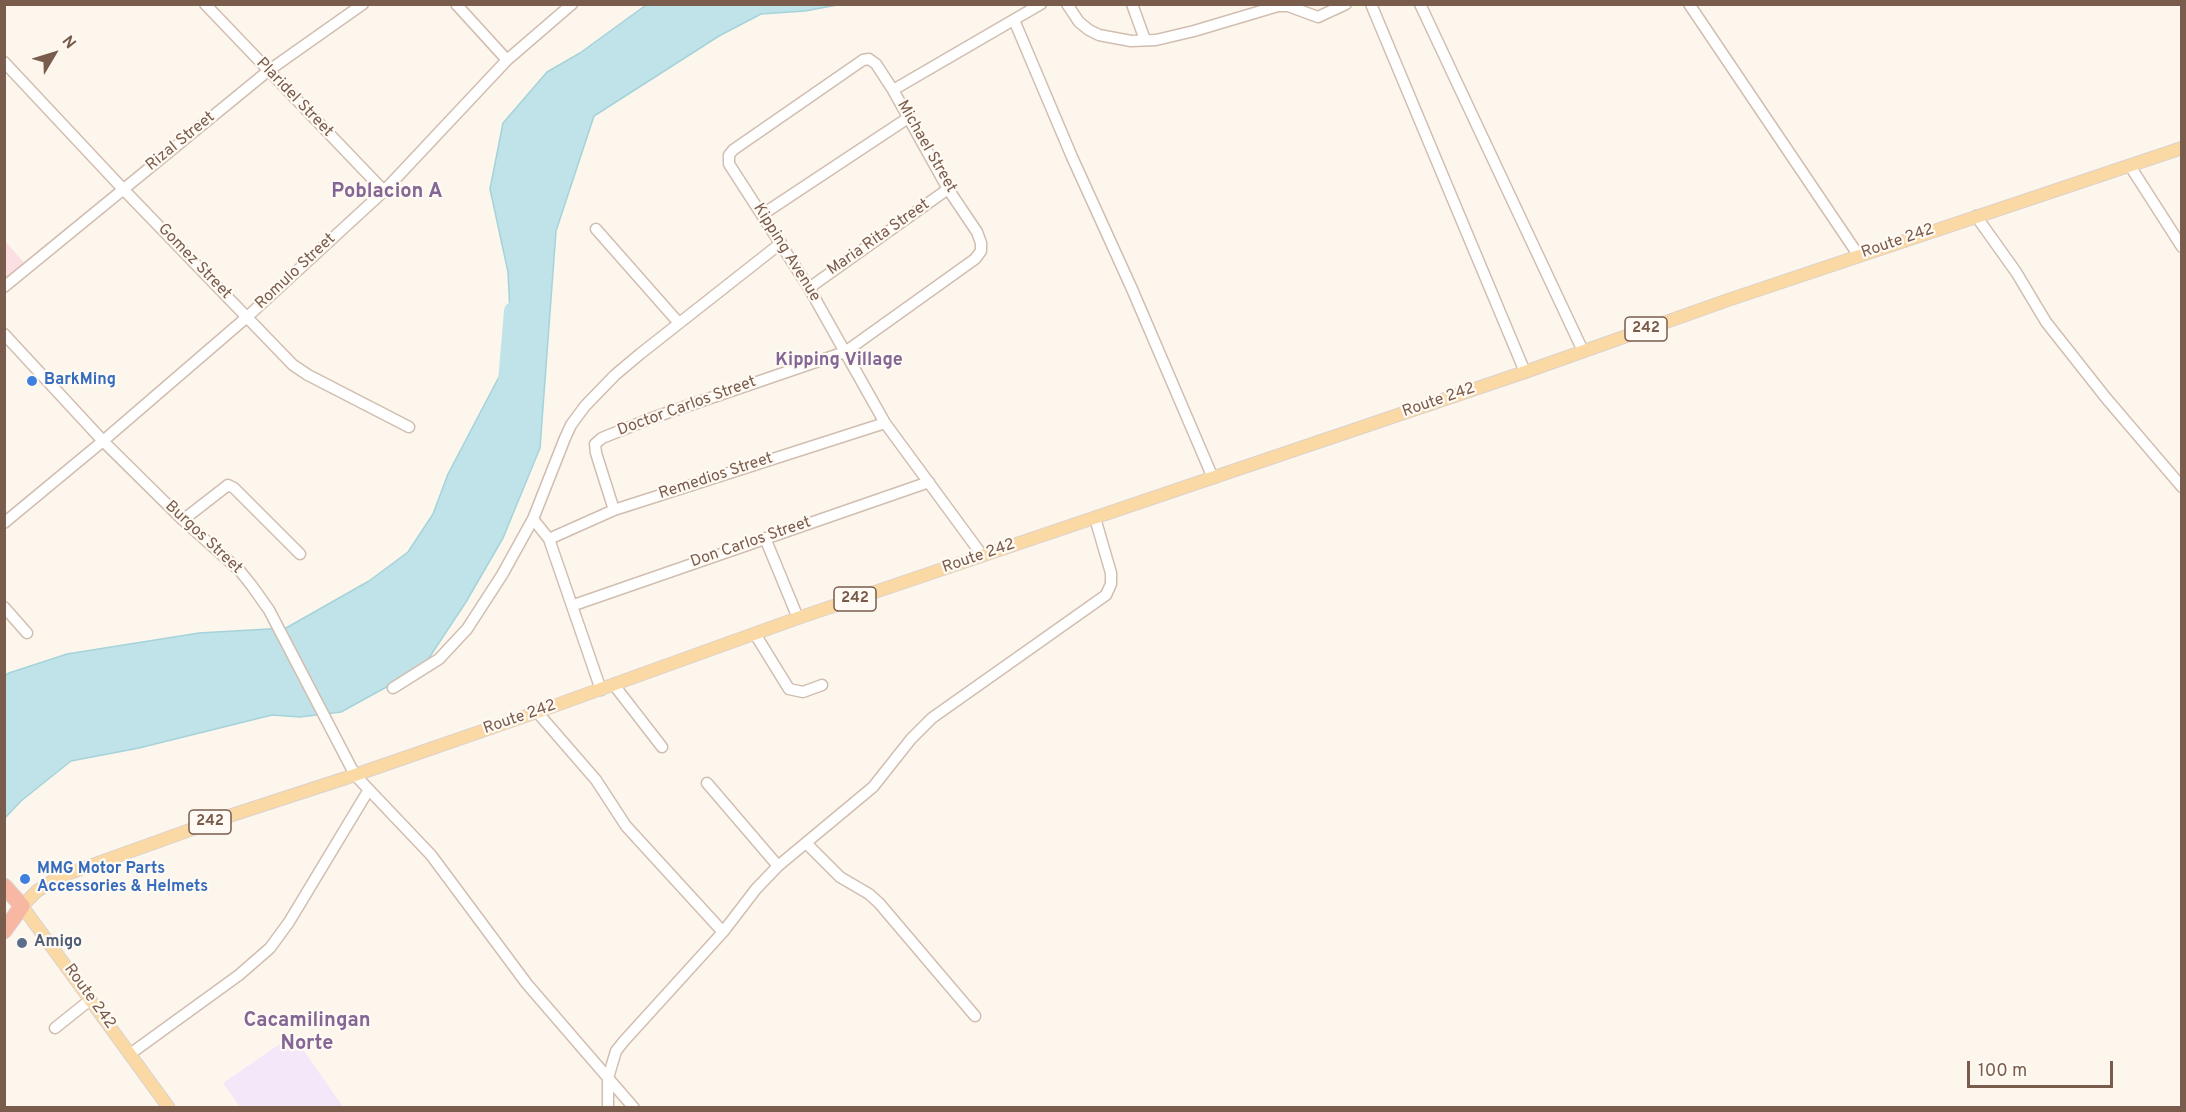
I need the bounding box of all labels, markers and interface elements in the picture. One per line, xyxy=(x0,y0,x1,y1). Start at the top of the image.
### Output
north arrow xyxy=(24,24,84,84)
text: N xyxy=(57,32,80,54)
street label: Plaridel Street xyxy=(251,54,337,142)
street label: Michael Street xyxy=(892,97,960,197)
street label: Rizal Street xyxy=(143,108,219,176)
district label: Poblacion A xyxy=(331,181,443,205)
street label: Maria Rita Street xyxy=(824,196,934,280)
street label: Kipping Avenue xyxy=(748,200,824,306)
street label: Gomez Street xyxy=(153,220,235,304)
street label: Route 242 xyxy=(1859,221,1937,263)
street label: Romulo Street xyxy=(252,230,340,314)
road number: 242 xyxy=(1625,317,1667,341)
district label: Kipping Village xyxy=(775,350,903,372)
place label: BarkMing xyxy=(44,371,116,391)
street label: Doctor Carlos Street xyxy=(615,373,759,441)
marker: BarkMing xyxy=(25,374,39,388)
street label: Route 242 xyxy=(1400,380,1478,422)
street label: Remedios Street xyxy=(657,450,775,504)
street label: Burgos Street xyxy=(160,497,246,579)
street label: Don Carlos Street xyxy=(688,513,814,573)
street label: Route 242 xyxy=(940,536,1018,578)
road number: 242 xyxy=(834,587,876,611)
street label: Route 242 xyxy=(481,697,559,739)
road number: 242 xyxy=(189,810,231,834)
place label: MMG Motor Parts Accessories & Helmets xyxy=(37,860,208,898)
marker: MMG Motor Parts Accessories & Helmets xyxy=(18,872,32,886)
place label: Amigo xyxy=(34,933,82,953)
marker: Amigo xyxy=(15,936,29,950)
street label: Route 242 xyxy=(59,961,119,1033)
district label: Cacamilingan Norte xyxy=(243,1010,371,1057)
scale bar xyxy=(1970,1049,2116,1087)
text: 100 m xyxy=(1978,1060,2027,1083)

